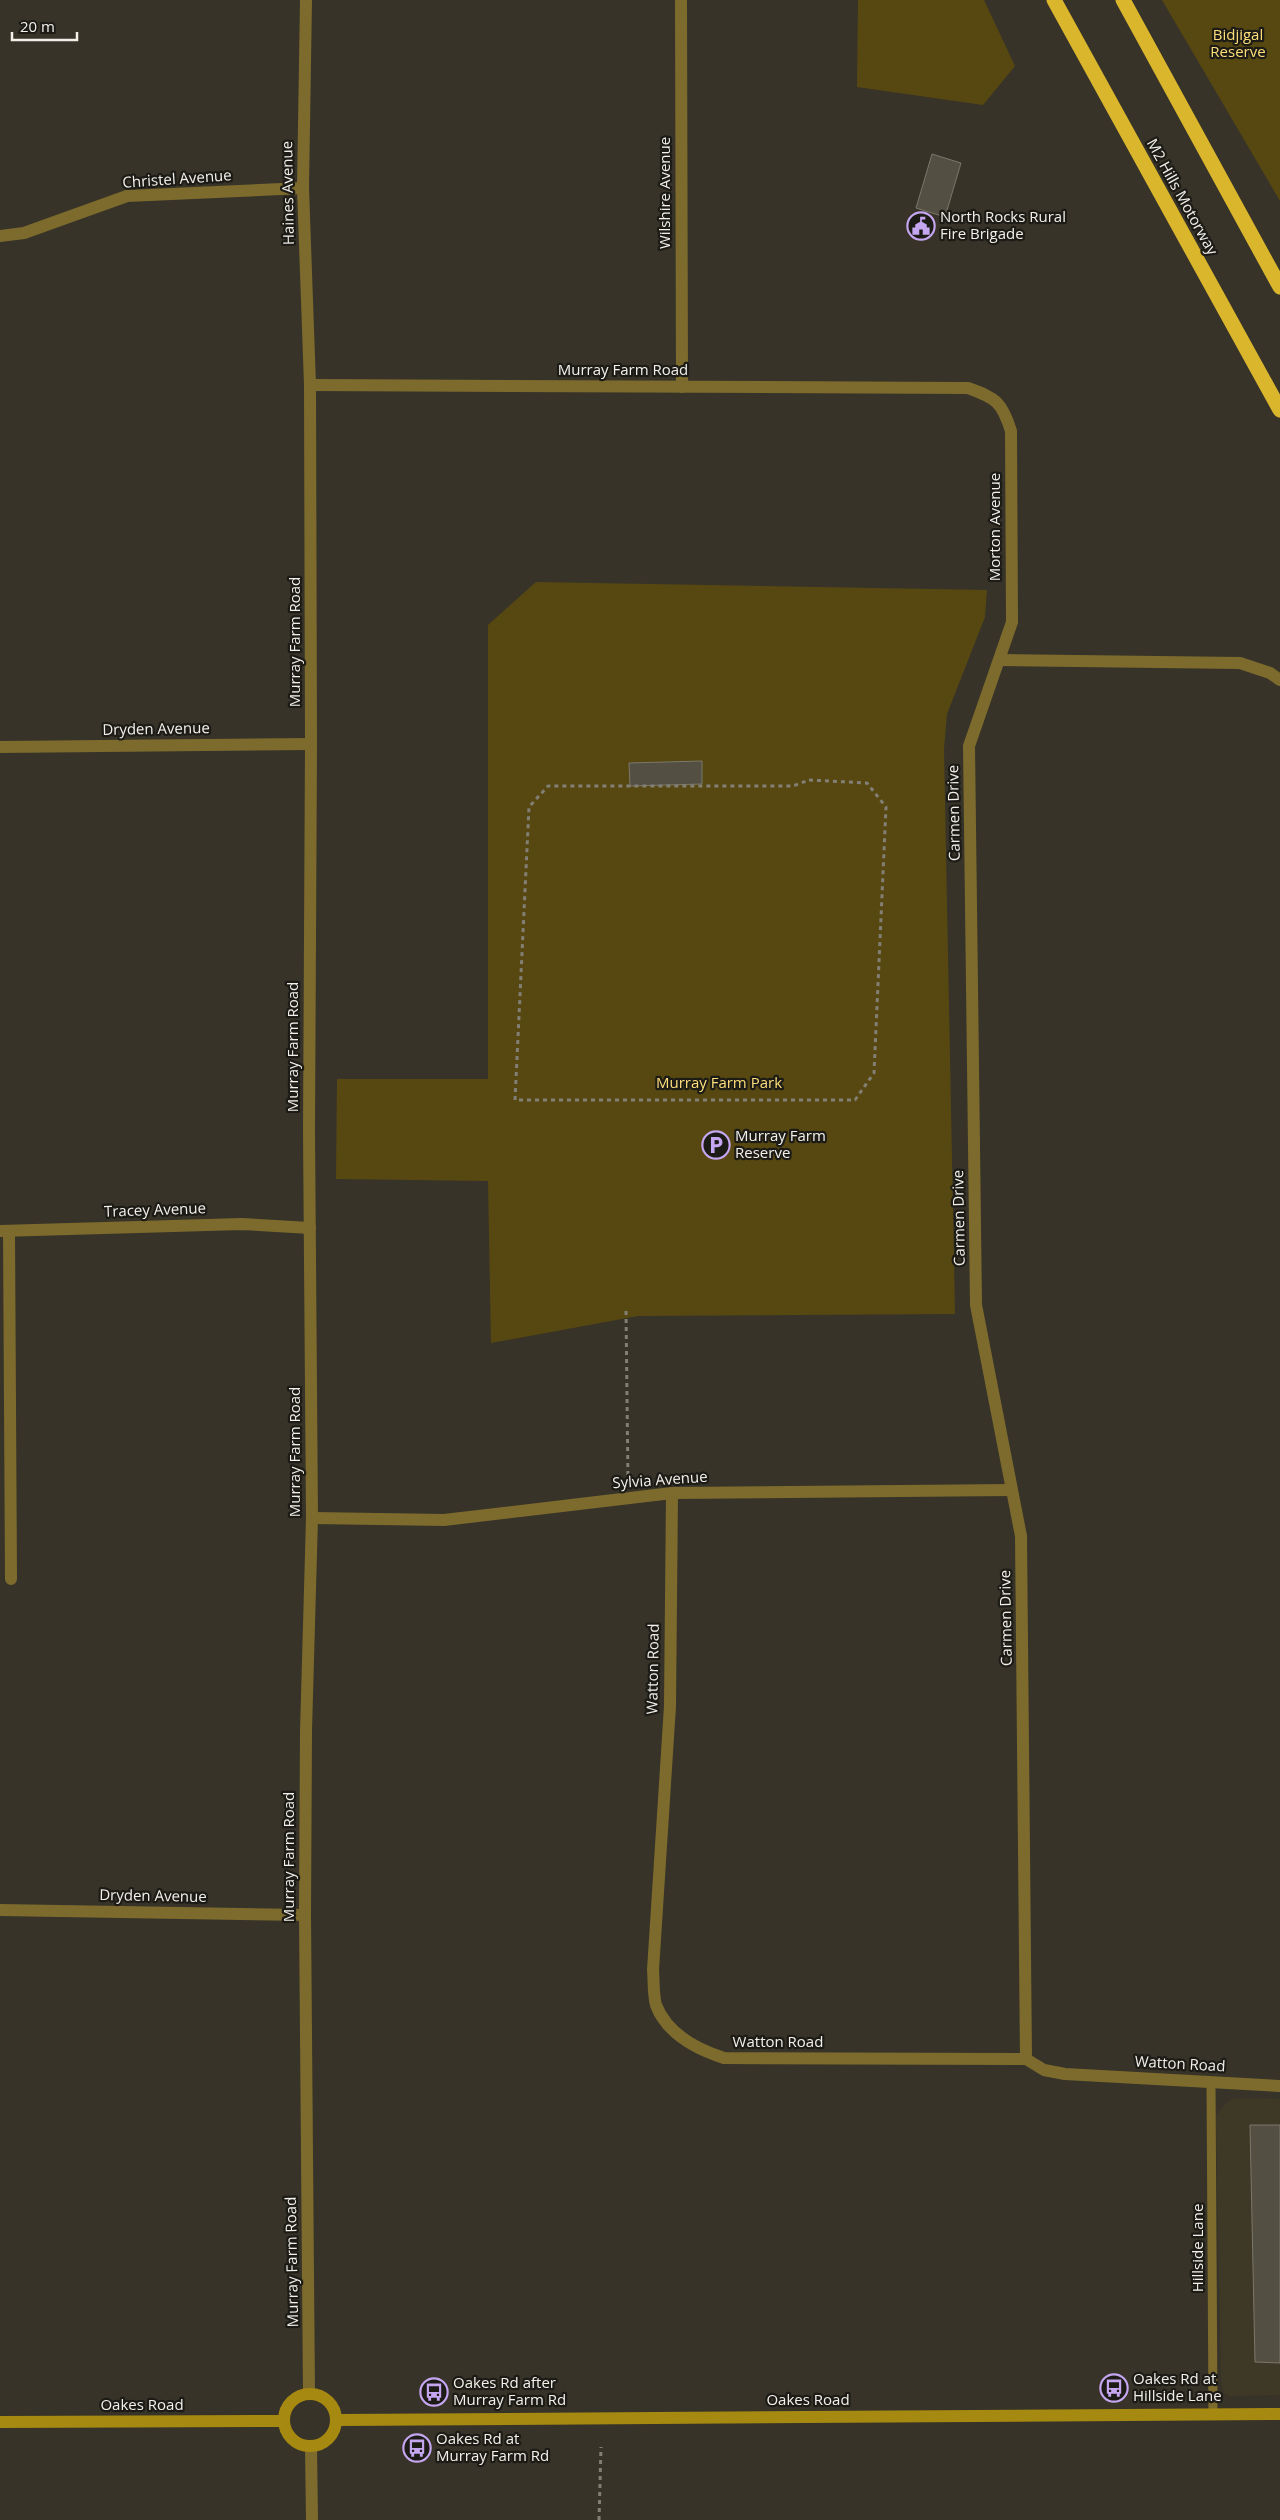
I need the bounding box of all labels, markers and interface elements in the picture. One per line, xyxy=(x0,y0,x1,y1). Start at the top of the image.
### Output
scale bar xyxy=(12,10,78,42)
text: 20 m xyxy=(20,16,55,36)
park label: Bidjigal Reserve xyxy=(1210,24,1266,61)
street label: M2 Hills Motorway xyxy=(1143,135,1223,259)
street label: Wilshire Avenue xyxy=(654,137,674,249)
street label: Haines Avenue xyxy=(276,141,298,245)
street label: Christel Avenue xyxy=(122,164,232,192)
place label: North Rocks Rural Fire Brigade xyxy=(940,206,1066,243)
public building icon: North Rocks Rural Fire Brigade xyxy=(906,211,936,241)
street label: Murray Farm Road xyxy=(558,359,688,379)
street label: Morton Avenue xyxy=(984,473,1004,581)
street label: Murray Farm Road xyxy=(284,577,304,707)
street label: Dryden Avenue xyxy=(102,717,210,739)
street label: Carmen Drive xyxy=(942,765,964,861)
street label: Murray Farm Road xyxy=(282,982,302,1112)
park label: Murray Farm Park xyxy=(656,1072,782,1092)
place label: Murray Farm Reserve xyxy=(735,1125,826,1162)
parking icon: Murray Farm Reserve xyxy=(701,1130,731,1160)
street label: Carmen Drive xyxy=(947,1170,969,1266)
street label: Tracey Avenue xyxy=(104,1197,206,1221)
street label: Murray Farm Road xyxy=(284,1387,304,1517)
street label: Sylvia Avenue xyxy=(612,1466,708,1492)
street label: Carmen Drive xyxy=(994,1570,1016,1666)
street label: Watton Road xyxy=(641,1623,663,1715)
street label: Murray Farm Road xyxy=(278,1792,298,1922)
street label: Dryden Avenue xyxy=(99,1884,207,1906)
street label: Watton Road xyxy=(733,2031,823,2051)
street label: Watton Road xyxy=(1134,2051,1226,2075)
street label: Murray Farm Road xyxy=(280,2197,302,2327)
street label: Hillside Lane xyxy=(1187,2204,1207,2292)
place label: Oakes Rd at Hillside Lane xyxy=(1133,2368,1222,2405)
place label: Oakes Rd after Murray Farm Rd xyxy=(453,2372,566,2409)
bus stop icon: Oakes Rd at Hillside Lane xyxy=(1099,2373,1129,2403)
bus stop icon: Oakes Rd after Murray Farm Rd xyxy=(419,2377,449,2407)
street label: Oakes Road xyxy=(766,2389,850,2409)
street label: Oakes Road xyxy=(100,2394,184,2414)
place label: Oakes Rd at Murray Farm Rd xyxy=(436,2428,549,2465)
bus stop icon: Oakes Rd at Murray Farm Rd xyxy=(402,2433,432,2463)

